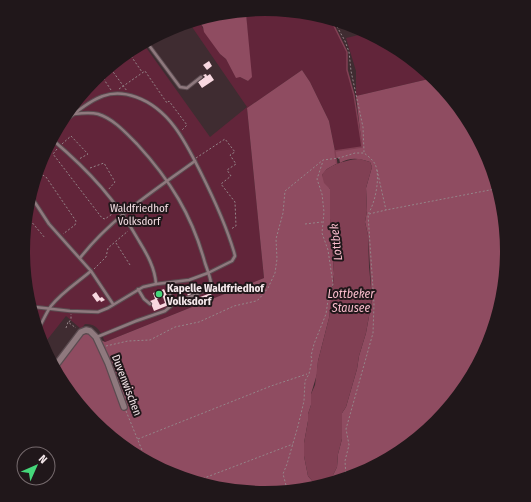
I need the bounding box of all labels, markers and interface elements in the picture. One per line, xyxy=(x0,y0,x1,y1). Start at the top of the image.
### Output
park label: Waldfriedhof Volksdorf xyxy=(110,202,169,228)
water label: Lottbek xyxy=(327,223,345,261)
place label: Kapelle Waldfriedhof Volksdorf xyxy=(166,282,265,308)
water label: Lottbeker Stausee xyxy=(328,287,375,315)
marker: Kapelle Waldfriedhof Volksdorf xyxy=(154,289,164,299)
street label: Duvenwischen xyxy=(109,353,144,418)
north arrow xyxy=(16,446,56,486)
text: N xyxy=(36,452,50,466)

